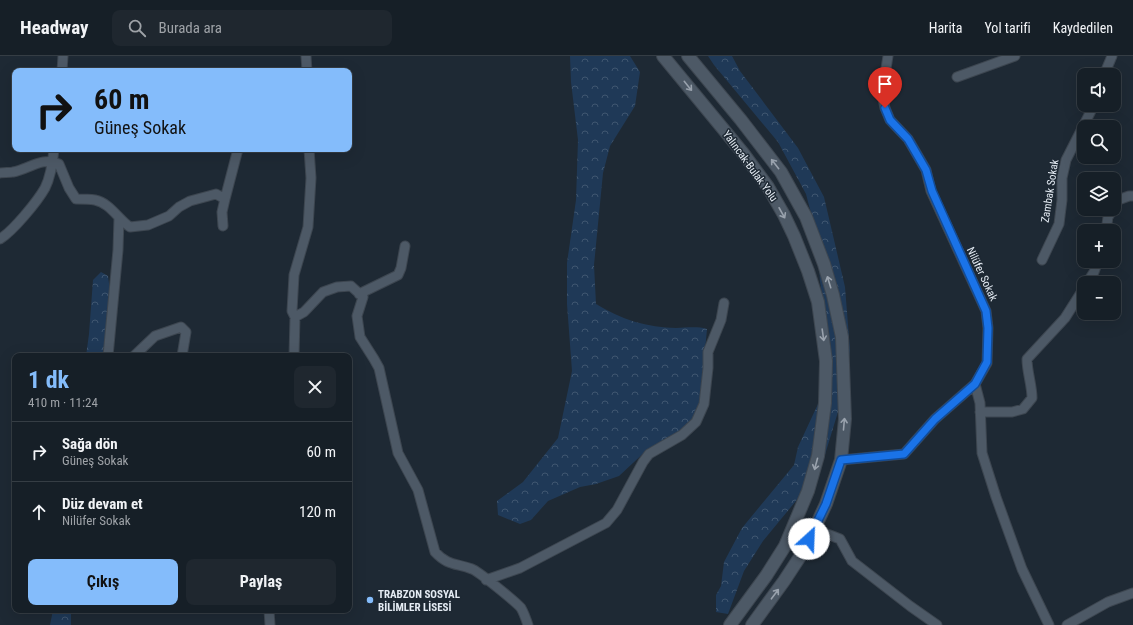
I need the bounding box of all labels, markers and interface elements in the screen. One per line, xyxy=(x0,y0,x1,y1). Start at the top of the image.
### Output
search box xyxy=(112,10,392,46)
text: Headway xyxy=(20,16,88,39)
icon: search xyxy=(126,17,148,39)
text: Burada ara xyxy=(158,19,222,37)
text: Harita xyxy=(929,20,962,36)
text: Yol tarifi xyxy=(984,20,1031,36)
text: Kaydedilen xyxy=(1053,20,1113,36)
pin xyxy=(868,67,902,108)
map controls xyxy=(1077,68,1121,320)
button: sound xyxy=(1077,68,1121,112)
icon: arrive xyxy=(874,73,896,95)
one-way arrow xyxy=(684,81,692,92)
text: 60 m xyxy=(94,83,150,116)
icon: right xyxy=(28,84,80,136)
text: Güneş Sokak xyxy=(94,117,186,138)
button: search xyxy=(1077,120,1121,164)
street label: Yalıncak-Bulak Yolu xyxy=(720,128,780,204)
street label: Zambak Sokak xyxy=(1039,158,1061,224)
one-way arrow xyxy=(771,159,779,170)
button: layers xyxy=(1077,172,1121,216)
one-way arrow xyxy=(779,206,787,218)
button: + xyxy=(1077,224,1121,268)
street label: Nilüfer Sokak xyxy=(964,245,1000,303)
one-way arrow xyxy=(825,275,832,288)
button: − xyxy=(1077,276,1121,320)
one-way arrow xyxy=(819,328,827,341)
text: 1 dk xyxy=(28,366,69,394)
button: close xyxy=(294,366,336,408)
text: 410 m · 11:24 xyxy=(28,395,98,410)
one-way arrow xyxy=(841,418,848,431)
text: Sağa dön xyxy=(62,435,118,453)
icon: right xyxy=(28,441,50,463)
text: 60 m xyxy=(306,443,336,461)
text: Güneş Sokak xyxy=(62,453,128,468)
one-way arrow xyxy=(811,457,819,470)
text: Düz devam et xyxy=(62,495,143,513)
icon: ahead xyxy=(28,501,50,523)
text: 120 m xyxy=(299,503,336,521)
text: Nilüfer Sokak xyxy=(62,513,131,528)
position arrow xyxy=(788,518,830,560)
button: Çıkış xyxy=(28,559,178,605)
button: Paylaş xyxy=(186,559,336,605)
place label: TRABZON SOSYAL BİLİMLER LİSESİ xyxy=(378,588,460,614)
one-way arrow xyxy=(771,588,779,599)
marker: TRABZON SOSYAL BİLİMLER LİSESİ xyxy=(365,595,375,605)

